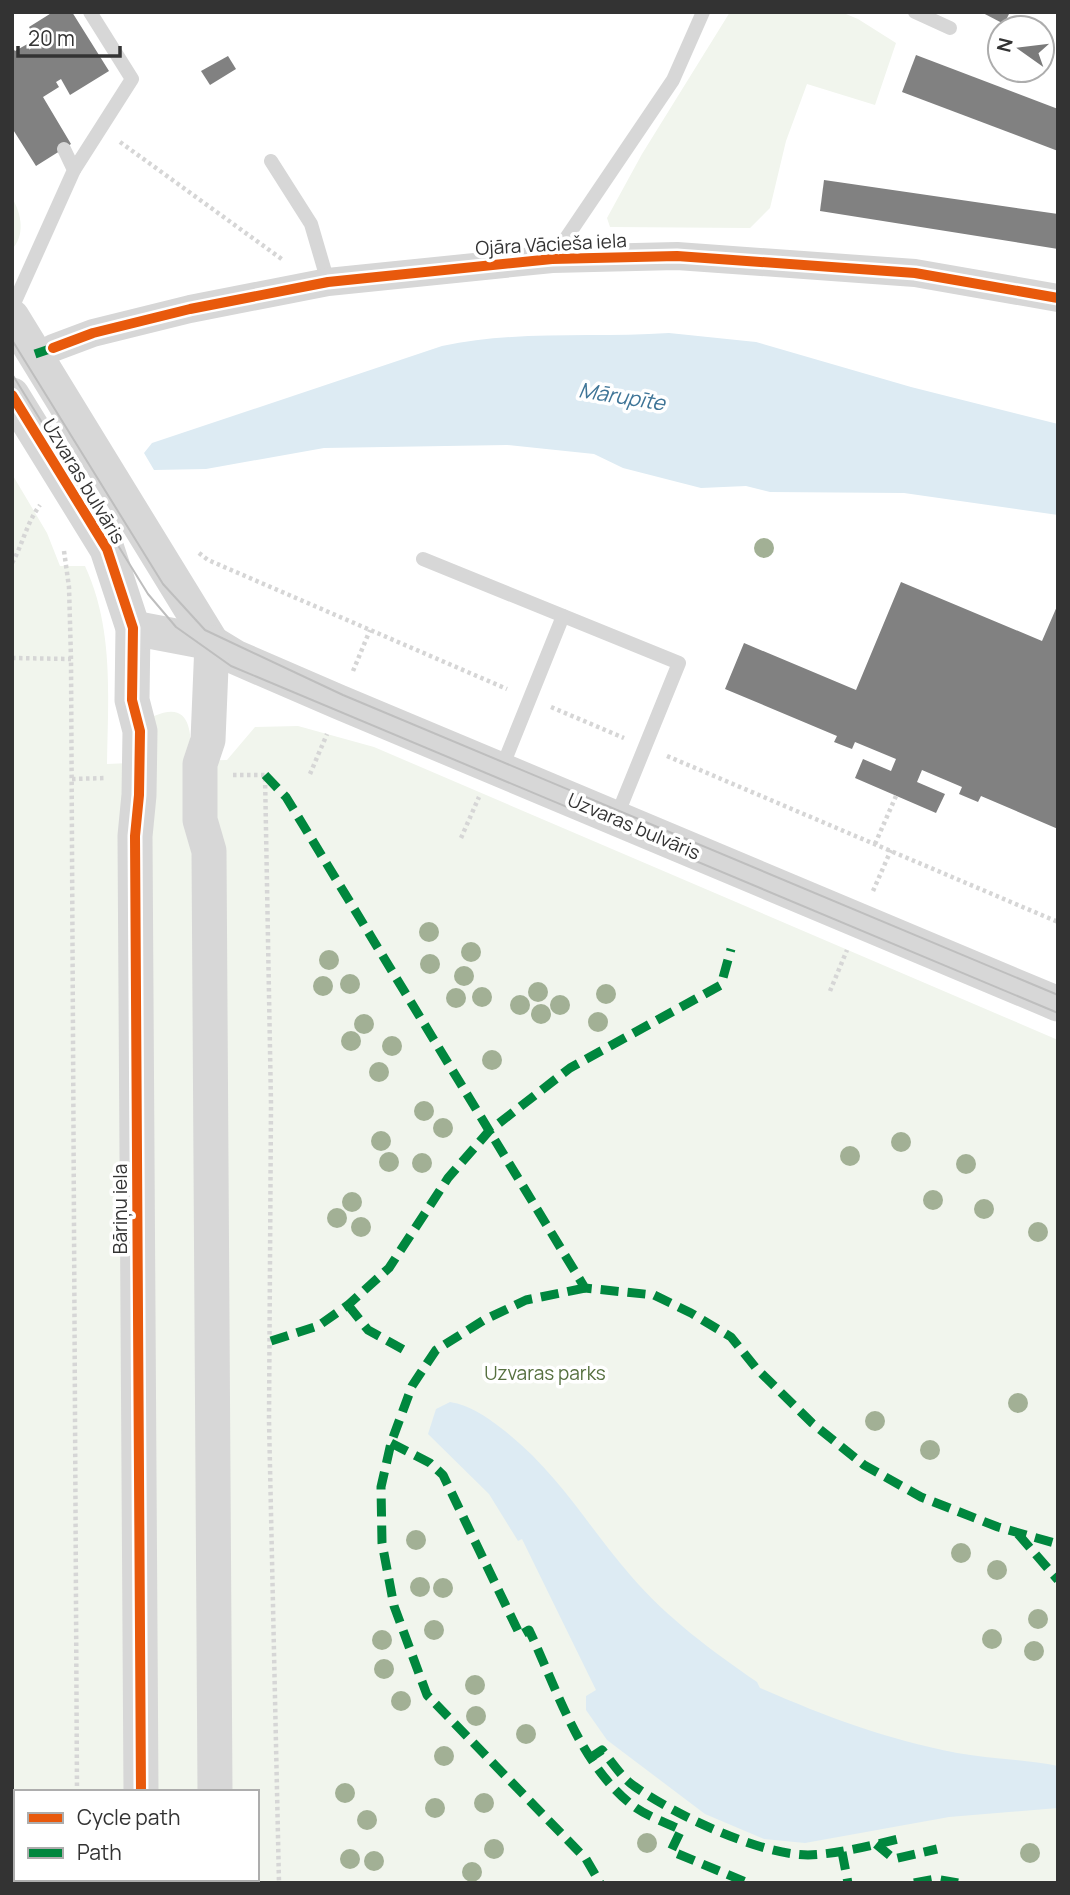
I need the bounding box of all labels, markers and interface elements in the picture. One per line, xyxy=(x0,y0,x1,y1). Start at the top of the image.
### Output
scale bar xyxy=(18,14,119,58)
north arrow xyxy=(986,14,1056,84)
text: 20 m xyxy=(28,24,75,52)
text: N xyxy=(990,35,1019,55)
street label: Ojāra Vācieša iela xyxy=(475,227,627,261)
water label: Mārupīte xyxy=(577,375,669,417)
street label: Uzvaras bulvāris xyxy=(36,414,132,548)
street label: Uzvaras bulvāris xyxy=(564,786,704,866)
street label: Bāriņu iela xyxy=(107,1164,133,1254)
park label: Uzvaras parks xyxy=(484,1360,606,1386)
legend xyxy=(14,1790,259,1881)
text: Cycle path xyxy=(77,1803,180,1831)
text: Path xyxy=(77,1838,122,1866)

